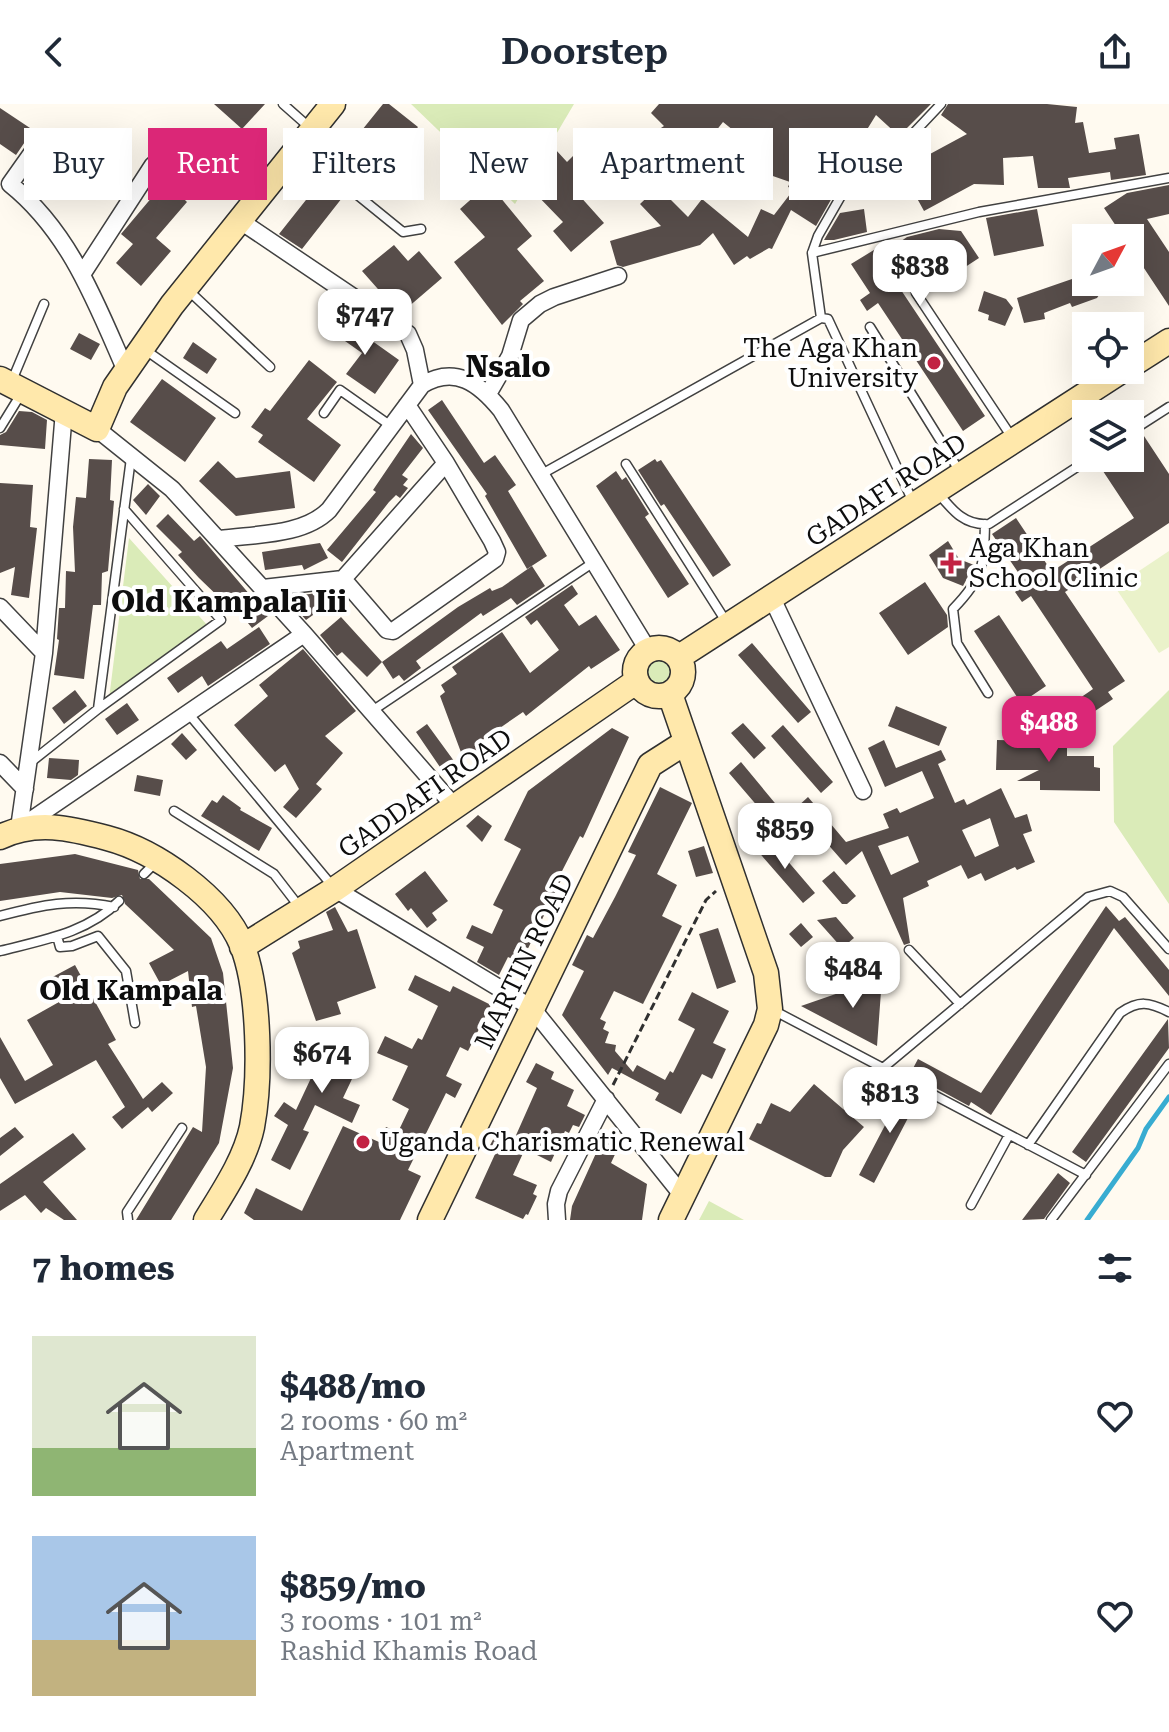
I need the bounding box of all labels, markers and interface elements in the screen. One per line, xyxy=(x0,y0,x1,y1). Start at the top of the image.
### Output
icon: back xyxy=(32,30,76,74)
icon: share xyxy=(1093,30,1137,74)
text: Doorstep xyxy=(501,31,668,73)
chip: Buy xyxy=(24,128,132,200)
chip: Rent xyxy=(148,128,267,200)
chip: Filters xyxy=(283,128,424,200)
chip: New xyxy=(440,128,557,200)
chip: Apartment xyxy=(573,128,773,200)
chip: House xyxy=(789,128,931,200)
north arrow xyxy=(1072,224,1144,296)
map controls xyxy=(1072,224,1144,472)
pin: $838 xyxy=(873,240,967,308)
text: $838 xyxy=(891,251,949,281)
pin: $747 xyxy=(318,289,412,357)
text: $747 xyxy=(336,300,394,330)
button: locate xyxy=(1072,312,1144,384)
place label: The Aga Khan University xyxy=(743,333,919,393)
district label: Nsalo xyxy=(465,349,551,384)
marker: The Aga Khan University xyxy=(925,354,943,372)
button: layers xyxy=(1072,400,1144,472)
street label: GADAFI ROAD xyxy=(800,427,972,553)
place label: Aga Khan School Clinic xyxy=(969,533,1138,593)
marker: Aga Khan School Clinic xyxy=(940,552,962,574)
district label: Old Kampala Iii xyxy=(111,584,347,619)
pin: $488 xyxy=(1002,696,1096,764)
text: $488 xyxy=(1020,707,1078,737)
street label: GADDAFI ROAD xyxy=(333,722,517,864)
pin: $859 xyxy=(738,803,832,871)
text: $859 xyxy=(756,814,814,844)
street label: MARTIN ROAD xyxy=(469,868,579,1054)
pin: $484 xyxy=(806,942,900,1010)
text: $484 xyxy=(824,953,882,983)
district label: Old Kampala xyxy=(39,974,223,1007)
pin: $674 xyxy=(275,1027,369,1095)
text: $674 xyxy=(293,1038,351,1068)
pin: $813 xyxy=(843,1067,937,1135)
text: $813 xyxy=(861,1078,919,1108)
place label: Uganda Charismatic Renewal xyxy=(379,1127,745,1157)
marker: Uganda Charismatic Renewal xyxy=(354,1133,372,1151)
icon: filters xyxy=(1093,1246,1137,1290)
text: 7 homes xyxy=(32,1248,175,1288)
text: $488/mo xyxy=(280,1366,426,1406)
icon: home xyxy=(96,1368,192,1464)
icon: heart xyxy=(1093,1394,1137,1438)
text: 2 rooms · 60 m² xyxy=(280,1406,467,1436)
text: Apartment xyxy=(280,1436,414,1466)
text: $859/mo xyxy=(280,1566,426,1606)
icon: home xyxy=(96,1568,192,1664)
icon: heart xyxy=(1093,1594,1137,1638)
text: 3 rooms · 101 m² xyxy=(280,1606,482,1636)
text: Rashid Khamis Road xyxy=(280,1636,537,1666)

